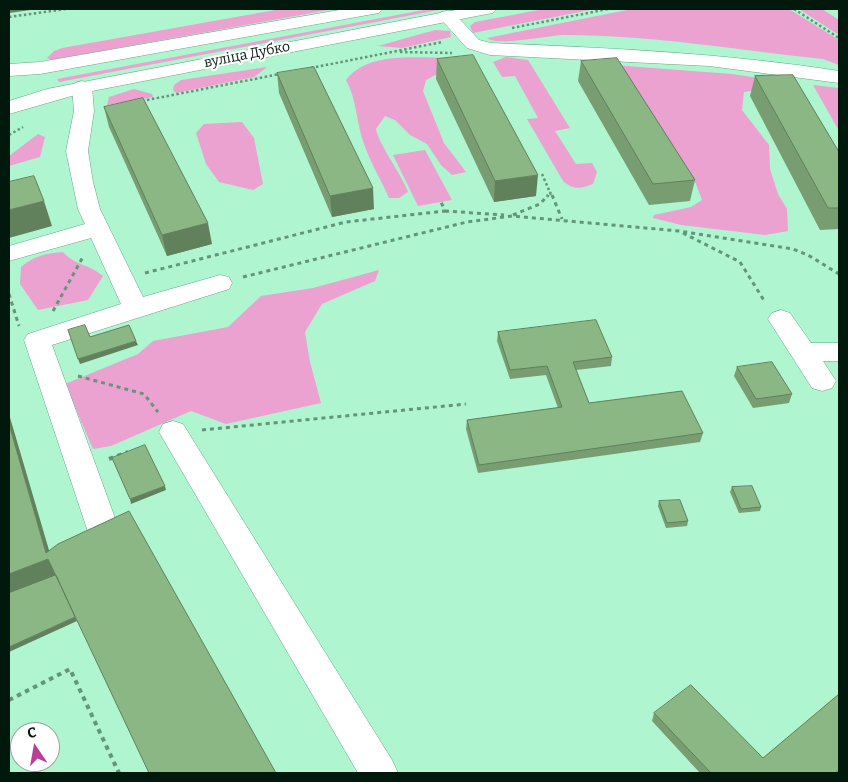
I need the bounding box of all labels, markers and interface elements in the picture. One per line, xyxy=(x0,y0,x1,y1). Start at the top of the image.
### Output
street label: вуліца Дубко xyxy=(203,38,291,72)
north arrow xyxy=(10,722,60,772)
text: С xyxy=(26,724,38,742)

